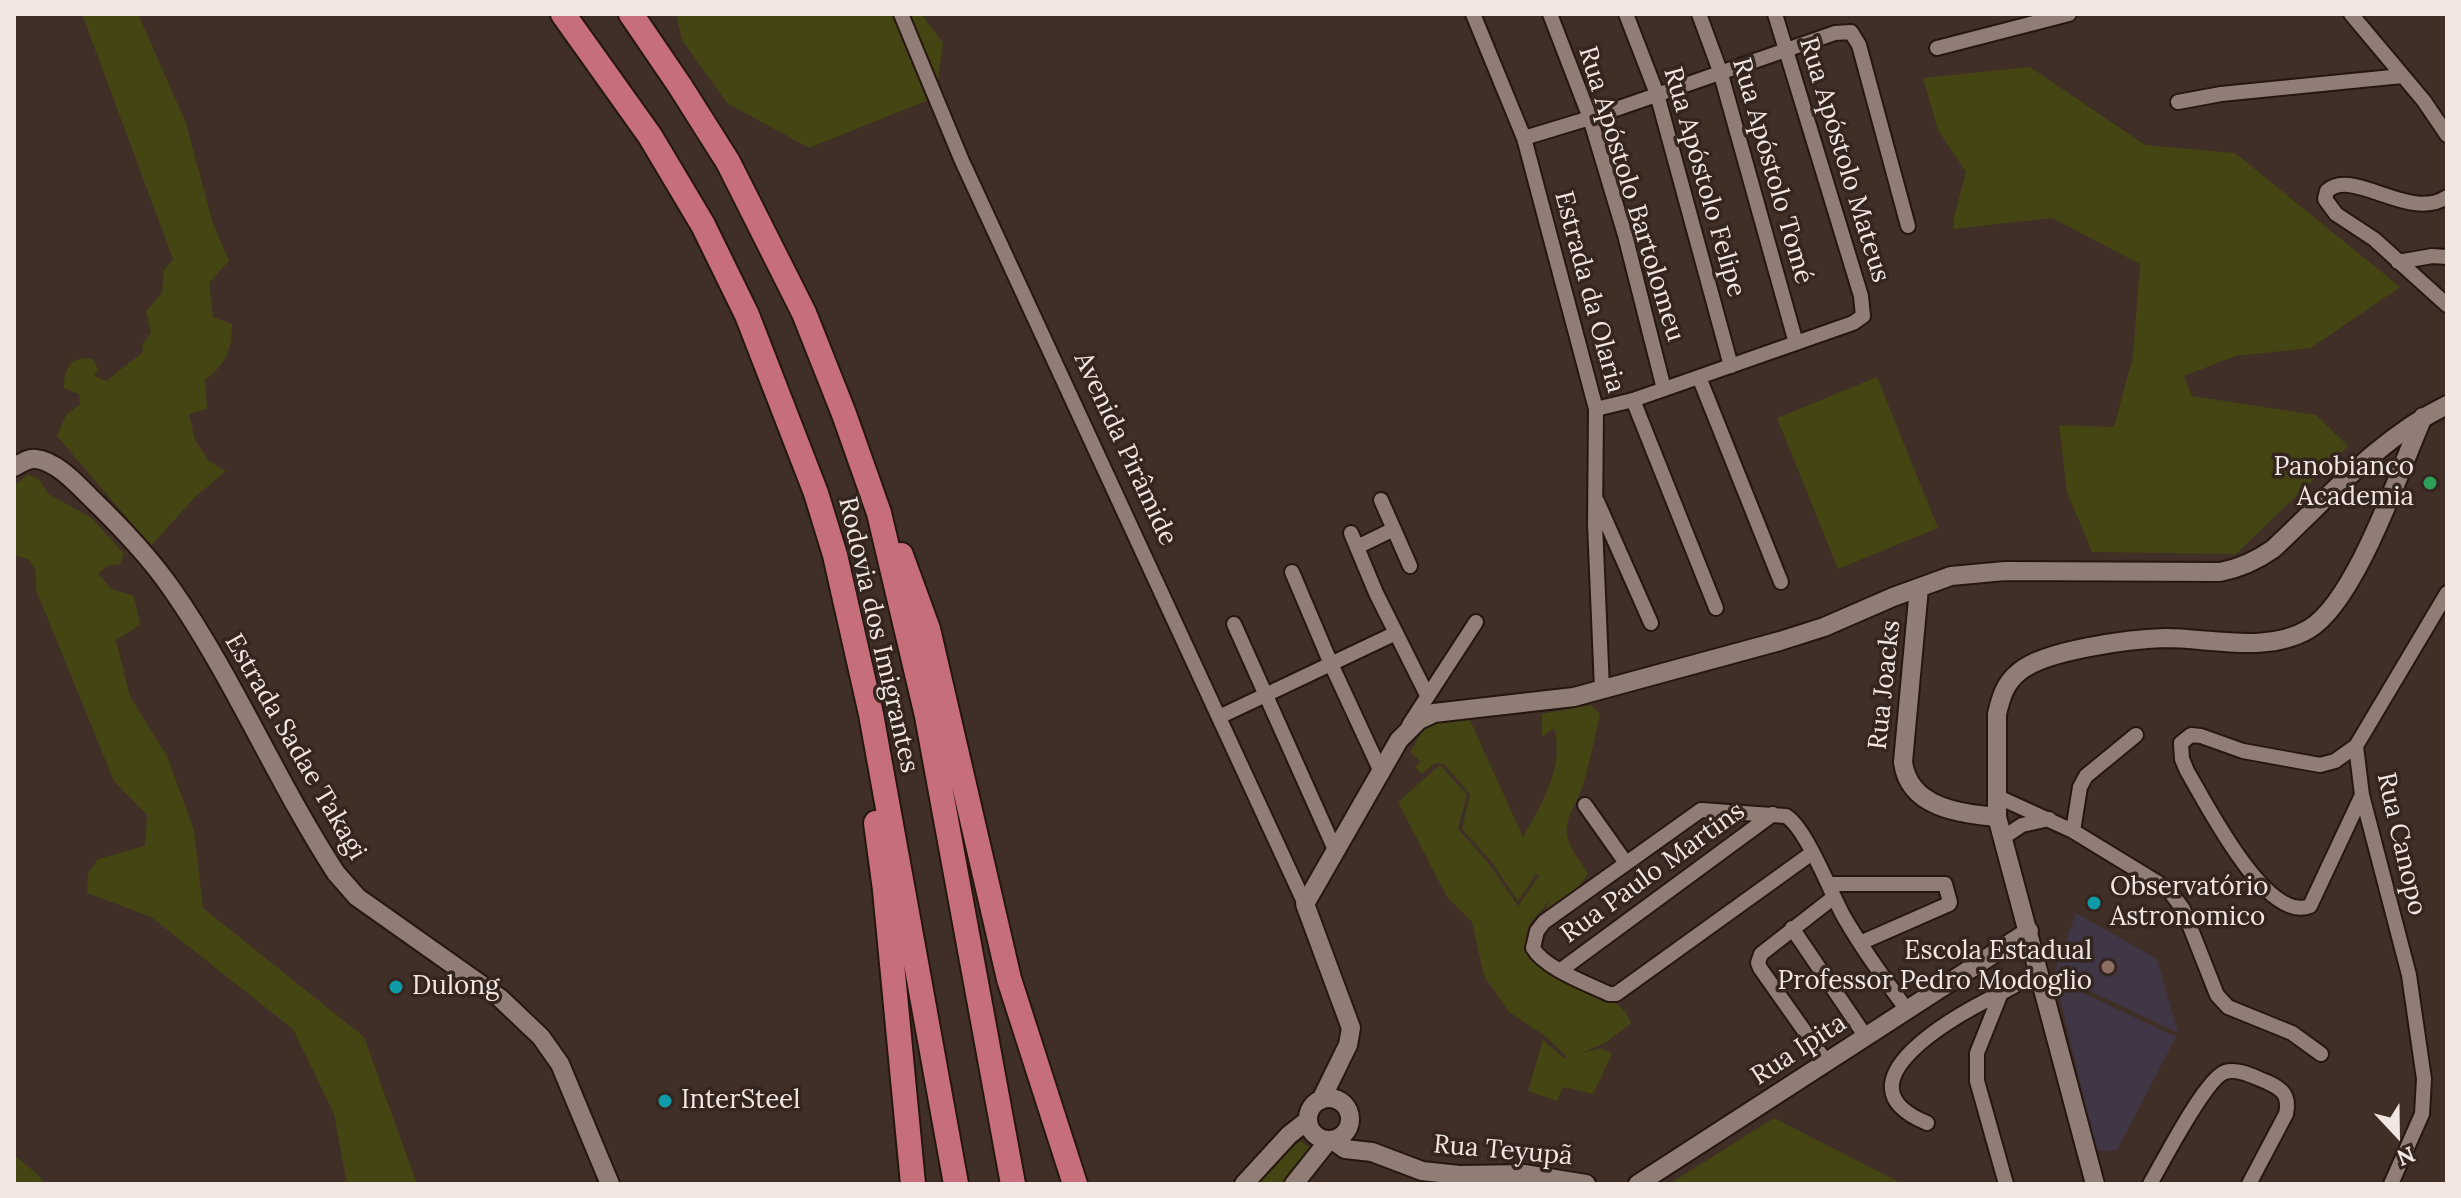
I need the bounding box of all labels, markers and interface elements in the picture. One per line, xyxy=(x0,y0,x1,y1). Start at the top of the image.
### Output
street label: Rua Apóstolo Mateus xyxy=(1792,34,1896,286)
street label: Rua Apóstolo Bartolomeu xyxy=(1571,43,1691,345)
street label: Rua Apóstolo Tomé xyxy=(1725,54,1819,288)
street label: Rua Apóstolo Felipe xyxy=(1656,64,1752,300)
street label: Estrada da Olaria xyxy=(1547,188,1631,396)
street label: Avenida Pirâmide xyxy=(1067,347,1183,551)
place label: Panobianco Academia xyxy=(2273,452,2414,514)
marker: Panobianco Academia xyxy=(2421,474,2439,492)
street label: Rodovia dos Imigrantes xyxy=(831,494,925,776)
street label: Rua Joacks xyxy=(1863,619,1907,751)
street label: Estrada Sadae Takagi xyxy=(218,628,372,866)
street label: Rua Canopo xyxy=(2369,770,2433,918)
street label: Rua Paulo Martins xyxy=(1555,796,1751,950)
place label: Observatório Astronomico xyxy=(2110,872,2268,934)
marker: Observatório Astronomico xyxy=(2085,894,2103,912)
place label: Escola Estadual Professor Pedro Modoglio xyxy=(1778,936,2092,998)
marker: Escola Estadual Professor Pedro Modoglio xyxy=(2099,958,2117,976)
place label: Dulong xyxy=(412,971,499,1003)
marker: Dulong xyxy=(387,978,405,996)
street label: Rua Ipita xyxy=(1746,1008,1852,1092)
place label: InterSteel xyxy=(681,1085,800,1117)
marker: InterSteel xyxy=(656,1092,674,1110)
north arrow xyxy=(2357,1094,2437,1174)
street label: Rua Teyupã xyxy=(1432,1129,1574,1173)
text: N xyxy=(2393,1140,2419,1172)

